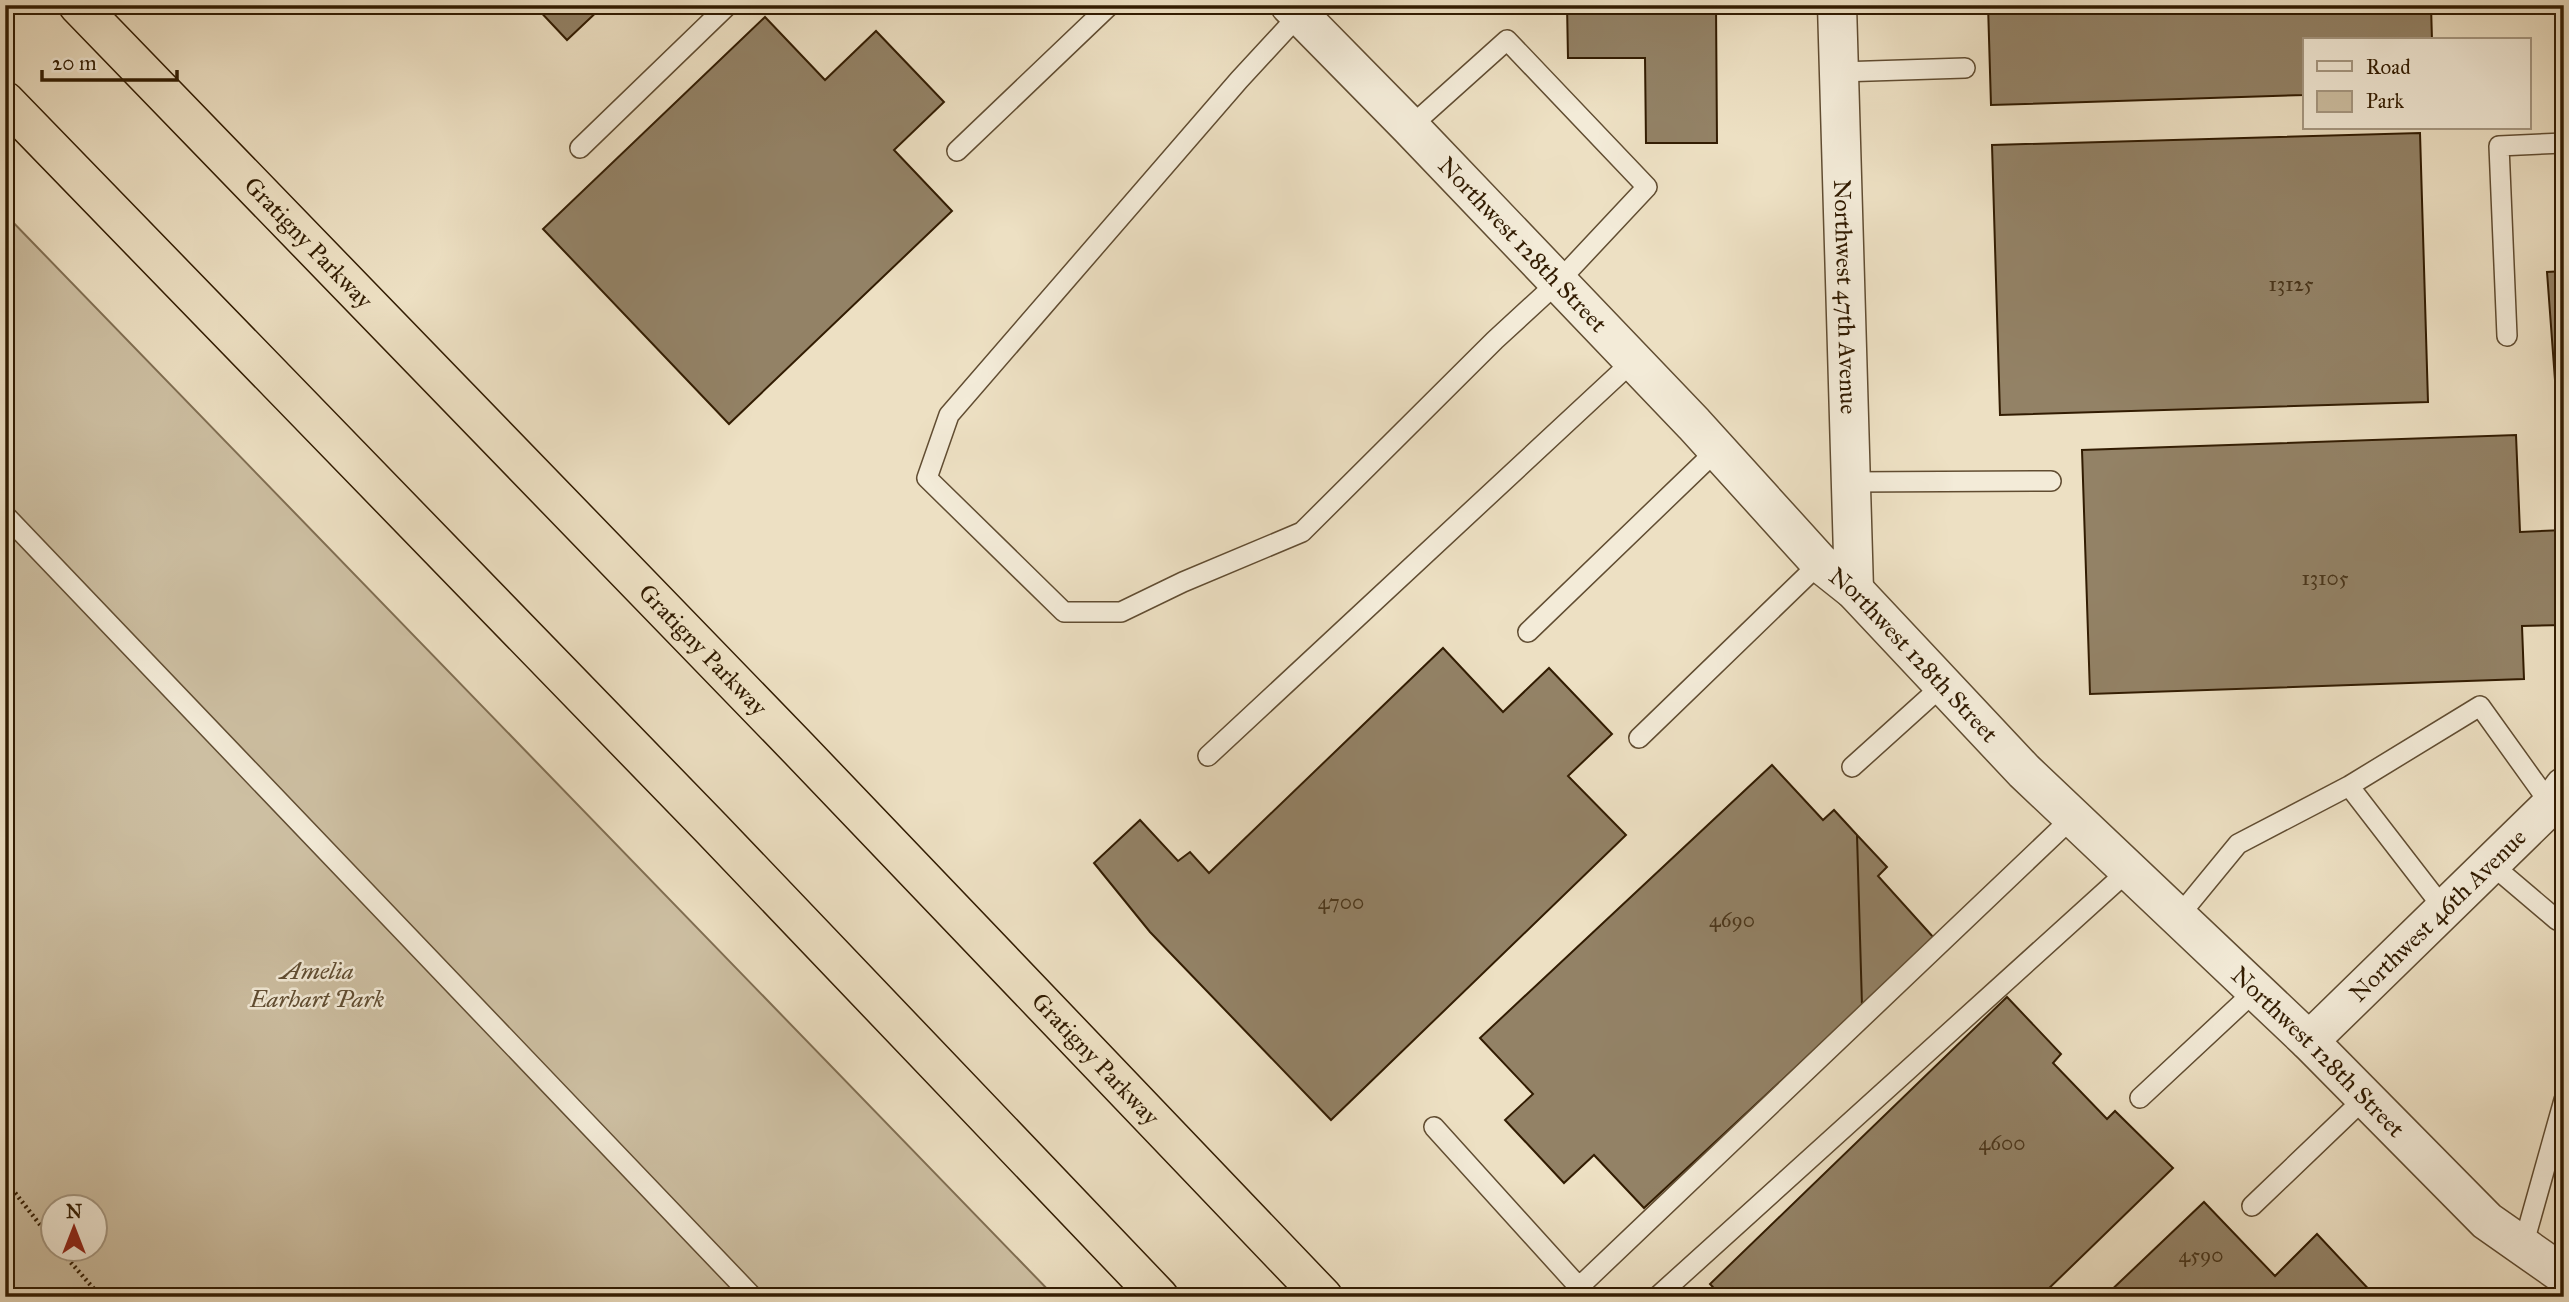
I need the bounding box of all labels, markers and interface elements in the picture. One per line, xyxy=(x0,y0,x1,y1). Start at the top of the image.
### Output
scale bar xyxy=(42,38,177,82)
legend xyxy=(2303,38,2530,130)
text: 20 m xyxy=(52,50,97,76)
text: Road xyxy=(2366,54,2411,80)
text: Park xyxy=(2366,88,2404,114)
street label: Northwest 128th Street xyxy=(1432,151,1614,339)
street label: Gratigny Parkway xyxy=(238,170,380,315)
street label: Northwest 47th Avenue xyxy=(1827,179,1864,415)
house number: 13125 xyxy=(2269,271,2314,297)
street label: Northwest 128th Street xyxy=(1823,561,2005,749)
house number: 13105 xyxy=(2302,565,2349,591)
street label: Gratigny Parkway xyxy=(632,578,774,723)
street label: Northwest 46th Avenue xyxy=(2343,822,2533,1008)
house number: 4700 xyxy=(1318,889,1364,915)
house number: 4690 xyxy=(1709,907,1755,933)
park label: Amelia Earhart Park xyxy=(249,956,385,1014)
street label: Northwest 128th Street xyxy=(2225,960,2411,1144)
street label: Gratigny Parkway xyxy=(1025,986,1166,1132)
house number: 4600 xyxy=(1979,1130,2025,1156)
north arrow xyxy=(38,1194,108,1264)
text: N xyxy=(66,1200,82,1223)
house number: 4590 xyxy=(2179,1242,2223,1268)

